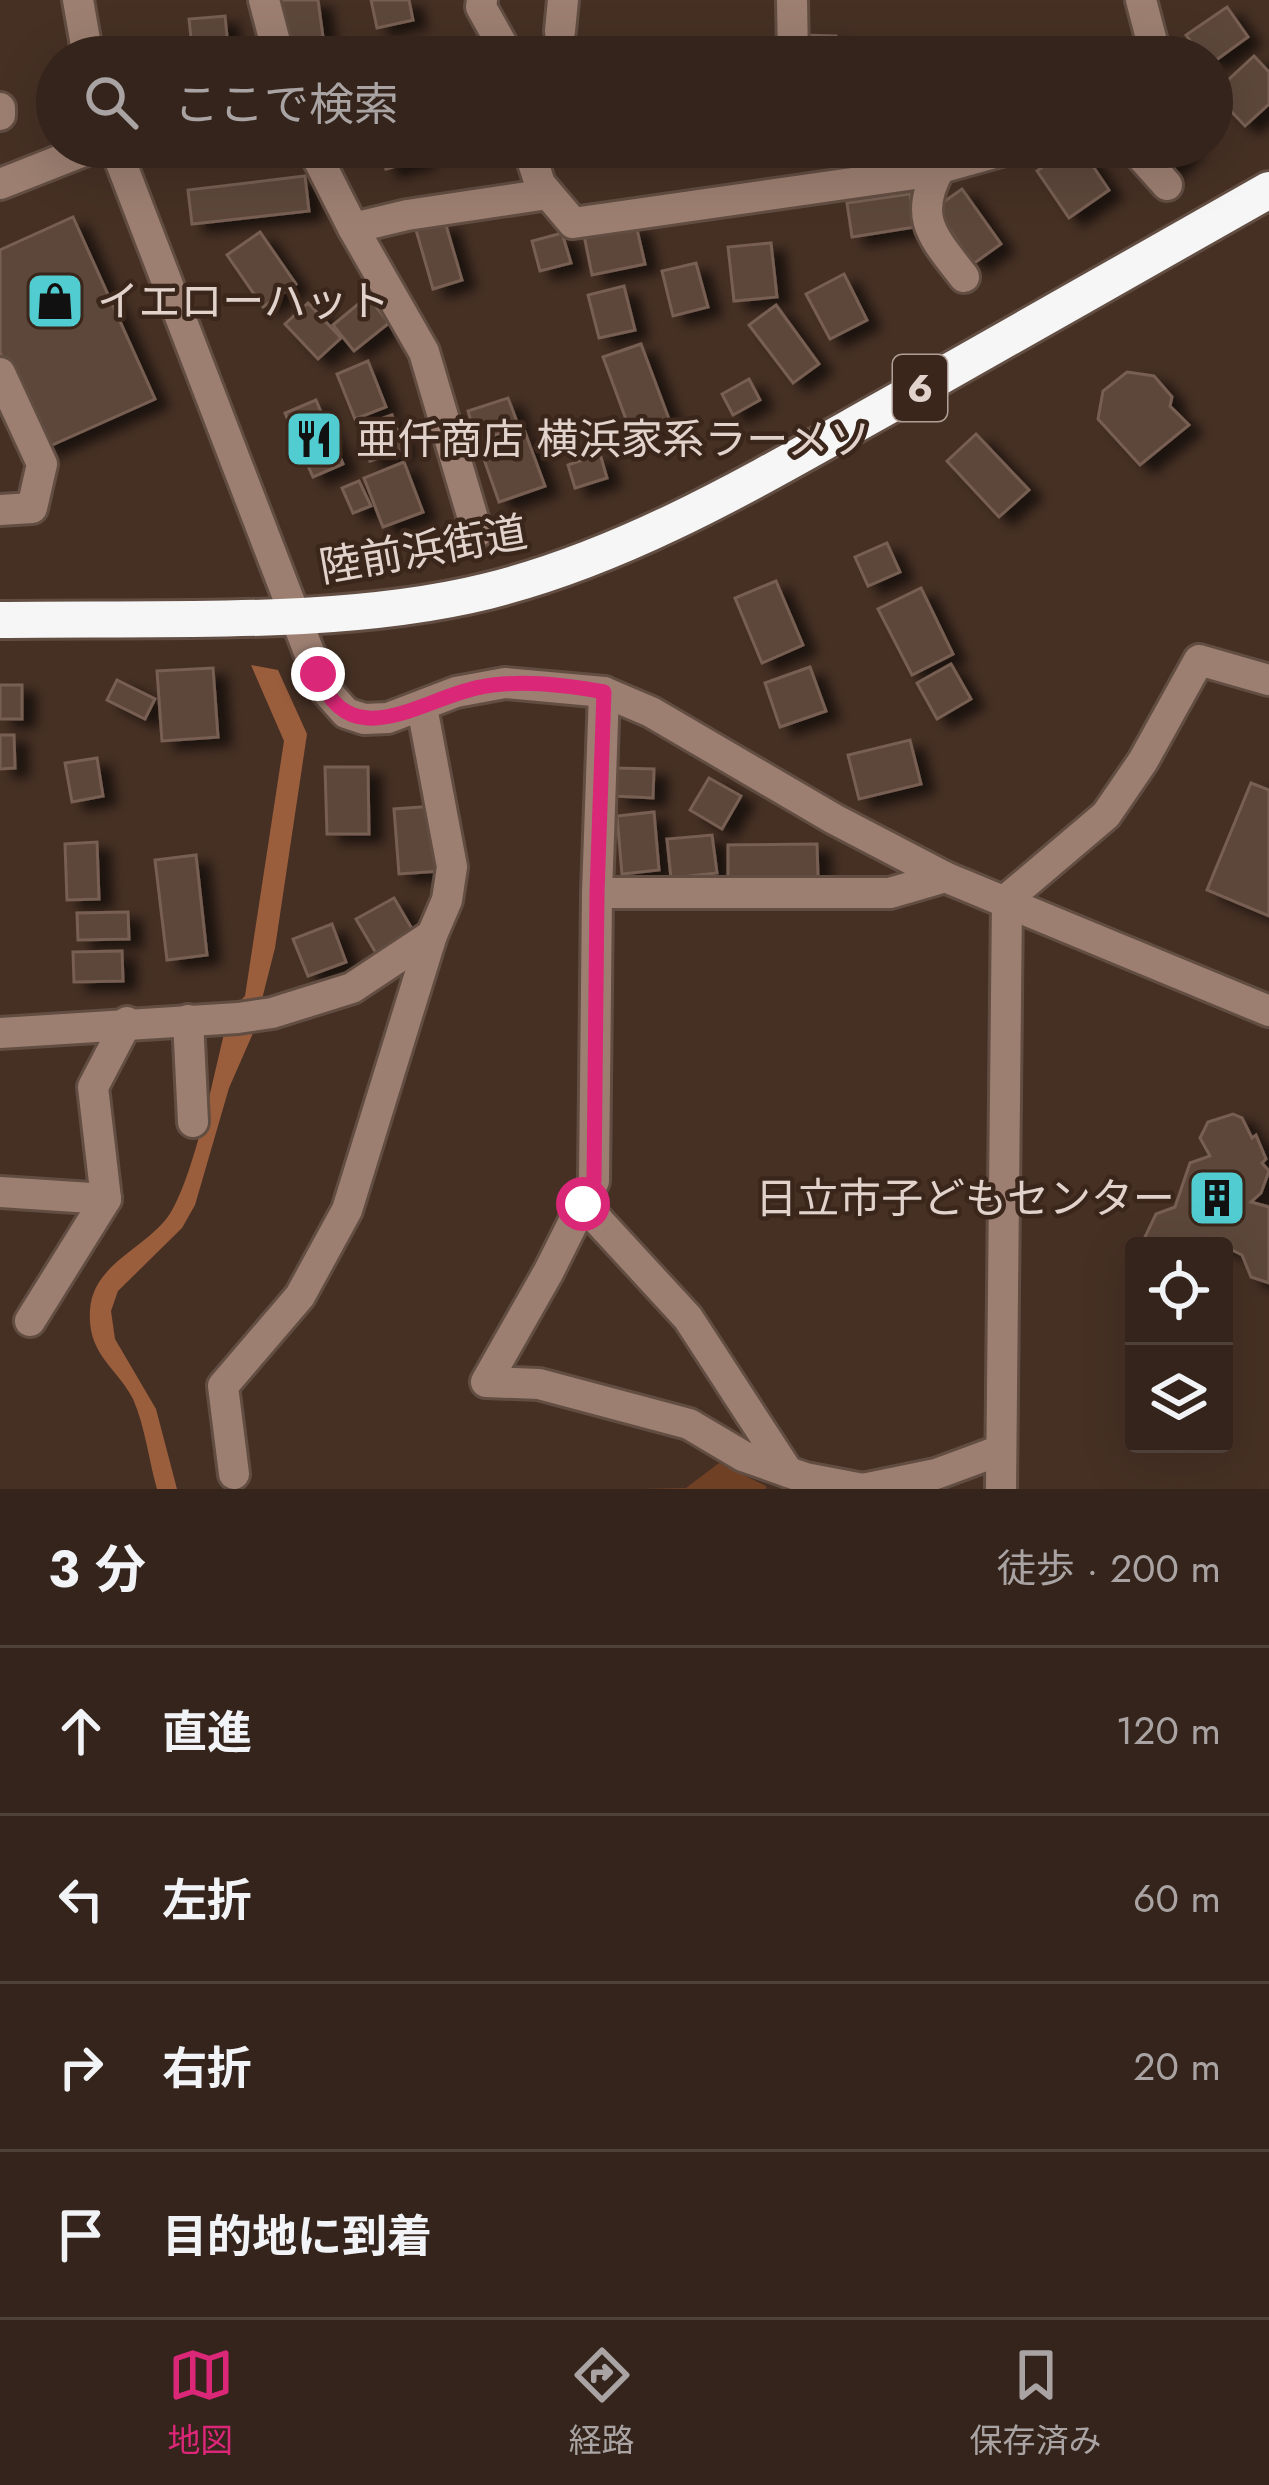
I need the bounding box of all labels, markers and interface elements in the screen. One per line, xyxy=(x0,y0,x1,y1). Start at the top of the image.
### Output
search box xyxy=(36,36,1233,168)
icon: search xyxy=(78,69,144,135)
text: ここで検索 xyxy=(174,72,399,137)
shop icon: イエローハット xyxy=(24,270,86,332)
place label: イエローハット xyxy=(97,271,390,332)
road number: 6 xyxy=(893,355,947,421)
restaurant icon: 亜仟商店 横浜家系ラーメソ xyxy=(283,408,345,470)
place label: 亜仟商店 横浜家系ラーメソ xyxy=(356,409,871,470)
street label: 陸前浜街道 xyxy=(314,501,532,598)
route end xyxy=(291,647,345,701)
building icon: 日立市子どもセンター xyxy=(1186,1167,1248,1229)
place label: 日立市子どもセンター xyxy=(755,1168,1175,1229)
route start xyxy=(556,1177,610,1231)
map controls xyxy=(1125,1237,1233,1453)
button: locate xyxy=(1125,1237,1233,1345)
button: layers xyxy=(1125,1345,1233,1453)
text: 3 分 xyxy=(48,1532,146,1606)
text: 徒歩 · 200 m xyxy=(997,1540,1221,1597)
icon: ahead xyxy=(48,1698,114,1764)
text: 直進 xyxy=(162,1700,252,1765)
text: 120 m xyxy=(1116,1702,1221,1759)
icon: left xyxy=(48,1866,114,1932)
text: 左折 xyxy=(162,1868,252,1933)
text: 60 m xyxy=(1133,1870,1221,1927)
icon: right xyxy=(48,2034,114,2100)
text: 右折 xyxy=(162,2036,252,2101)
text: 20 m xyxy=(1133,2038,1221,2095)
icon: arrive xyxy=(48,2202,114,2268)
text: 目的地に到着 xyxy=(162,2204,432,2269)
tab: 地図 xyxy=(168,2342,234,2464)
tab: 経路 xyxy=(569,2342,635,2464)
tab: 保存済み xyxy=(970,2342,1102,2464)

